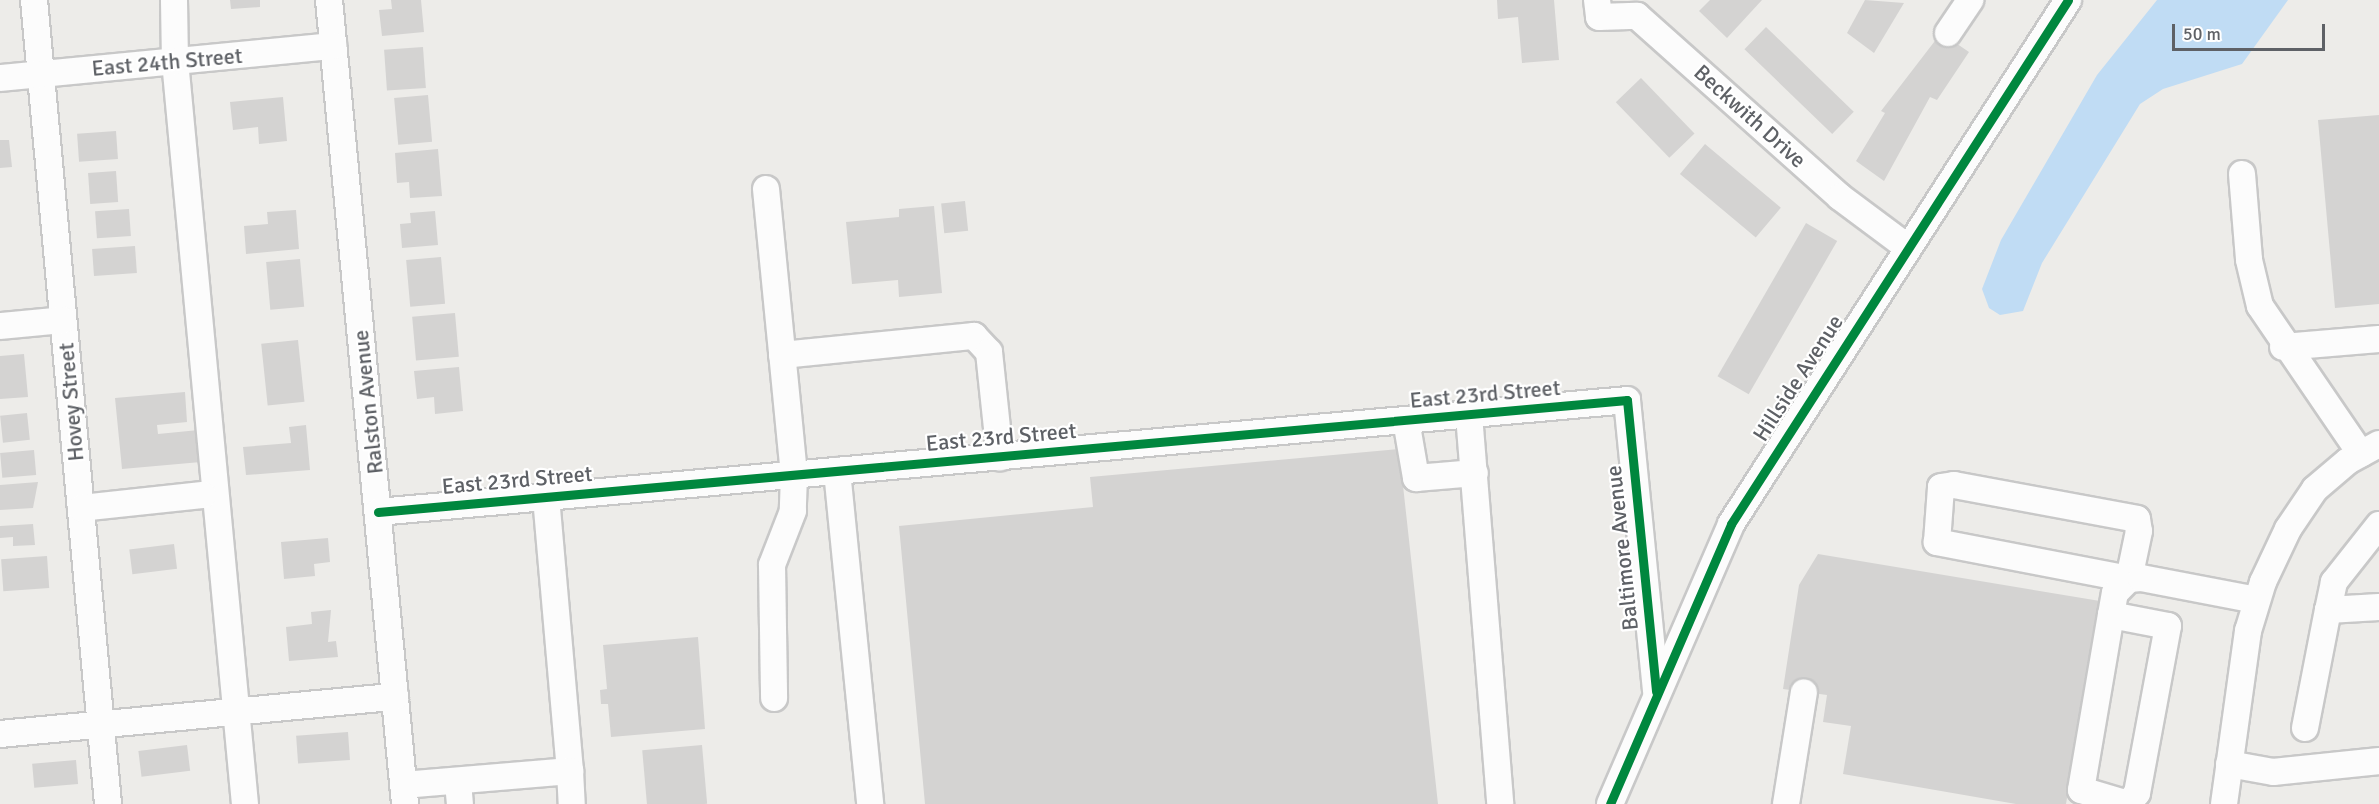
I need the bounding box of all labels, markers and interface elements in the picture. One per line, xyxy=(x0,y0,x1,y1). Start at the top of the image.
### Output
scale bar xyxy=(2175,12,2328,50)
text: 50 m xyxy=(2183,23,2221,45)
street label: East 24th Street xyxy=(91,42,243,82)
street label: Beckwith Drive xyxy=(1689,59,1811,173)
street label: Hillside Avenue xyxy=(1747,310,1849,446)
street label: Ralston Avenue xyxy=(347,329,389,475)
street label: Hovey Street xyxy=(53,342,89,462)
street label: East 23rd Street xyxy=(1409,374,1561,414)
street label: East 23rd Street xyxy=(925,417,1077,457)
street label: East 23rd Street xyxy=(441,460,593,500)
street label: Baltimore Avenue xyxy=(1600,464,1644,632)

